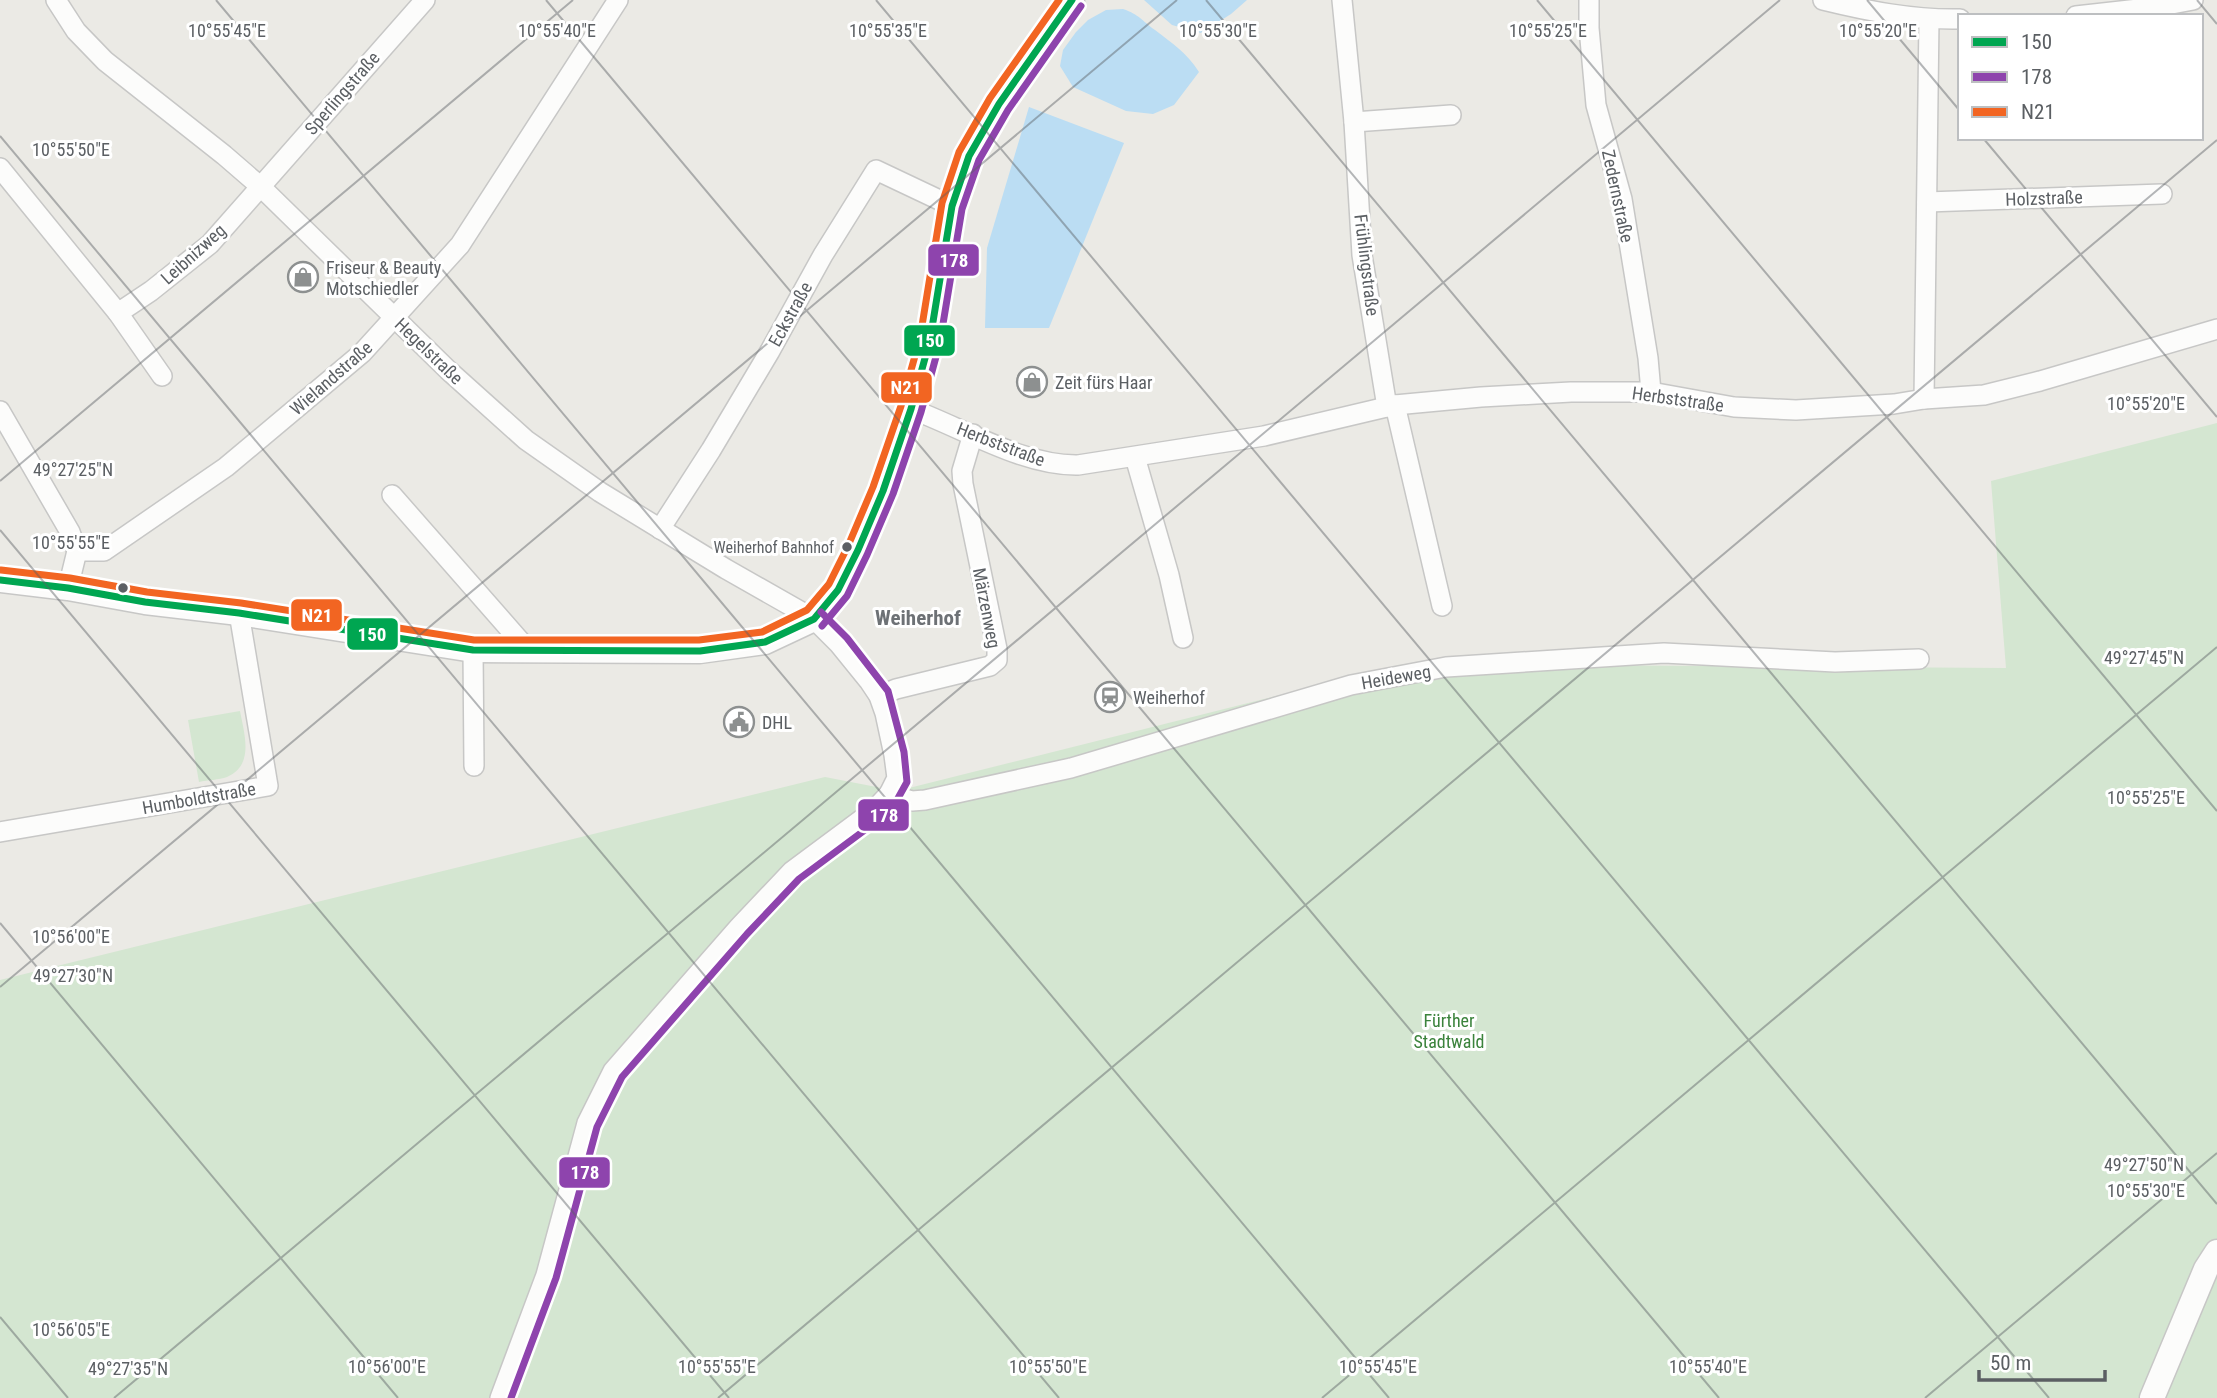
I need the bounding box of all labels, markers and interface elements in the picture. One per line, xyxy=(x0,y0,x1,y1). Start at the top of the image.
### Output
legend xyxy=(1958,14,2203,140)
text: 10°55'45"E xyxy=(188,20,266,41)
text: 10°55'40"E xyxy=(518,20,596,41)
text: 10°55'35"E xyxy=(849,20,927,41)
text: 10°55'30"E xyxy=(1179,20,1257,41)
text: 10°55'25"E xyxy=(1509,20,1587,41)
text: 10°55'20"E xyxy=(1839,20,1917,41)
text: 150 xyxy=(2021,30,2052,54)
street label: Sperlingstraße xyxy=(300,47,384,139)
text: 178 xyxy=(2021,65,2052,89)
text: N21 xyxy=(2021,100,2055,124)
text: 10°55'50"E xyxy=(32,139,110,160)
street label: Zedernstraße xyxy=(1598,148,1638,244)
street label: Holzstraße xyxy=(2005,186,2083,210)
street label: Frühlingstraße xyxy=(1350,213,1384,317)
street label: Leibnizweg xyxy=(156,220,230,288)
line badge: 178 xyxy=(927,243,980,277)
text: 178 xyxy=(940,249,968,272)
place label: Friseur & Beauty Motschiedler xyxy=(326,257,442,299)
shop icon: Friseur & Beauty Motschiedler xyxy=(286,260,320,294)
street label: Eckstraße xyxy=(764,278,816,350)
street label: Hegelstraße xyxy=(391,314,467,388)
line badge: 150 xyxy=(903,324,956,357)
text: 150 xyxy=(916,329,944,352)
street label: Wielandstraße xyxy=(286,337,376,419)
shop icon: Zeit fürs Haar xyxy=(1015,365,1049,399)
line badge: N21 xyxy=(880,371,933,404)
place label: Zeit fürs Haar xyxy=(1055,372,1153,393)
text: N21 xyxy=(891,376,921,399)
street label: Herbststraße xyxy=(1631,382,1725,416)
text: 10°55'20"E xyxy=(2107,393,2185,414)
street label: Herbststraße xyxy=(954,418,1048,470)
text: 49°27'25"N xyxy=(33,459,113,480)
text: 10°55'55"E xyxy=(32,532,110,553)
place label: Weiherhof Bahnhof xyxy=(714,538,834,557)
marker: Weiherhof Bahnhof xyxy=(840,540,854,554)
street label: Märzenweg xyxy=(969,566,1005,650)
unlabelled marker xyxy=(116,581,130,595)
line badge: N21 xyxy=(290,598,343,632)
text: N21 xyxy=(302,604,332,627)
district label: Weiherhof xyxy=(875,606,961,630)
line badge: 150 xyxy=(346,617,399,651)
text: 150 xyxy=(358,623,386,646)
text: 49°27'45"N xyxy=(2104,647,2184,668)
street label: Heideweg xyxy=(1360,661,1432,693)
station icon: Weiherhof xyxy=(1093,680,1127,714)
place label: Weiherhof xyxy=(1133,687,1205,708)
public building icon: DHL xyxy=(722,705,756,739)
place label: DHL xyxy=(762,712,792,733)
street label: Humboldtstraße xyxy=(141,778,257,818)
text: 10°55'25"E xyxy=(2107,787,2185,808)
line badge: 178 xyxy=(857,798,910,832)
text: 178 xyxy=(870,804,898,827)
text: 10°56'00"E xyxy=(32,926,110,947)
text: 49°27'30"N xyxy=(33,965,113,986)
park label: Fürther Stadtwald xyxy=(1414,1010,1484,1052)
text: 49°27'50"N xyxy=(2104,1154,2184,1175)
line badge: 178 xyxy=(558,1156,611,1189)
text: 178 xyxy=(571,1161,599,1184)
text: 10°55'30"E xyxy=(2107,1180,2185,1201)
text: 10°56'05"E xyxy=(32,1319,110,1340)
scale bar xyxy=(1979,1338,2105,1382)
text: 50 m xyxy=(1990,1351,2031,1375)
text: 10°56'00"E xyxy=(348,1356,426,1377)
text: 10°55'55"E xyxy=(678,1356,756,1377)
text: 10°55'50"E xyxy=(1009,1356,1087,1377)
text: 10°55'45"E xyxy=(1339,1356,1417,1377)
text: 10°55'40"E xyxy=(1669,1356,1747,1377)
text: 49°27'35"N xyxy=(88,1358,168,1379)

